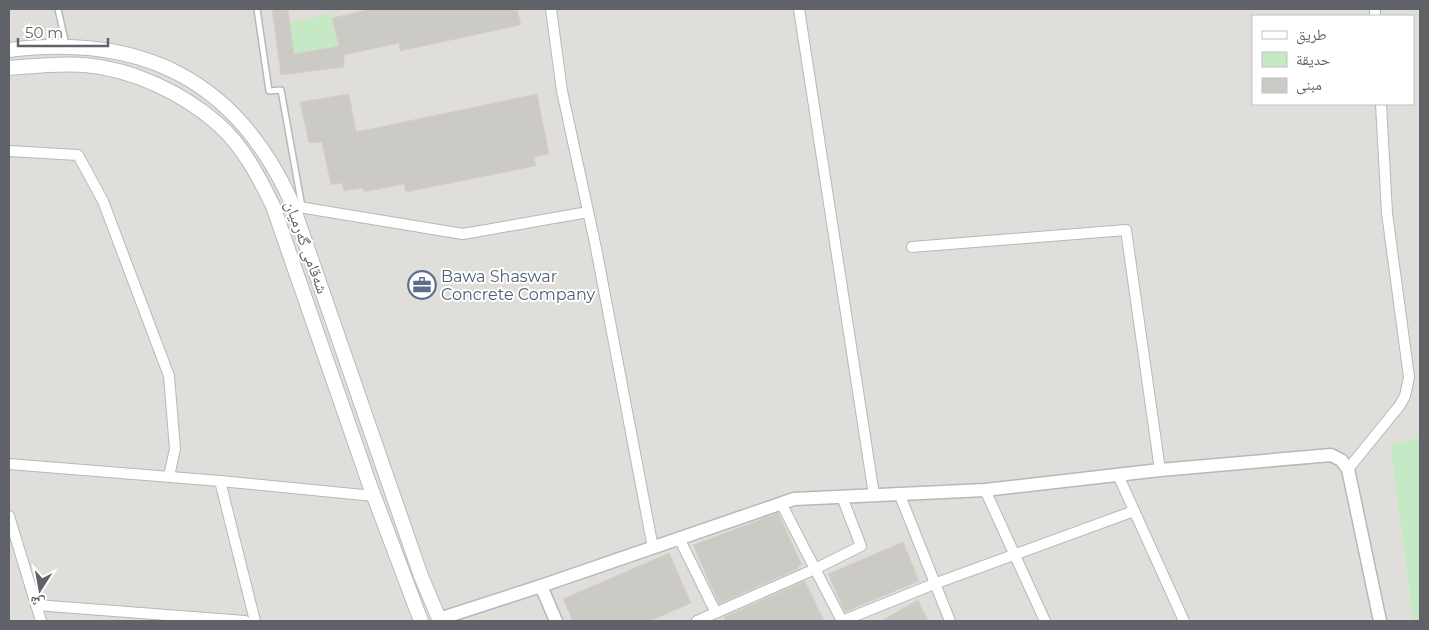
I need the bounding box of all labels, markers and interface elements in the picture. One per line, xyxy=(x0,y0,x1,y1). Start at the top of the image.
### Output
scale bar xyxy=(18,15,108,47)
legend xyxy=(1252,15,1414,105)
text: 50 m xyxy=(25,23,63,42)
text: طريق xyxy=(1296,25,1327,45)
text: حديقة xyxy=(1296,50,1331,69)
text: مبنى xyxy=(1296,75,1322,95)
street label: شەقامی گەرمیان xyxy=(280,198,332,297)
place label: Bawa Shaswar Concrete Company xyxy=(441,267,595,304)
office icon: Bawa Shaswar Concrete Company xyxy=(407,270,437,300)
north arrow xyxy=(15,565,65,615)
text: ش xyxy=(28,592,47,613)

